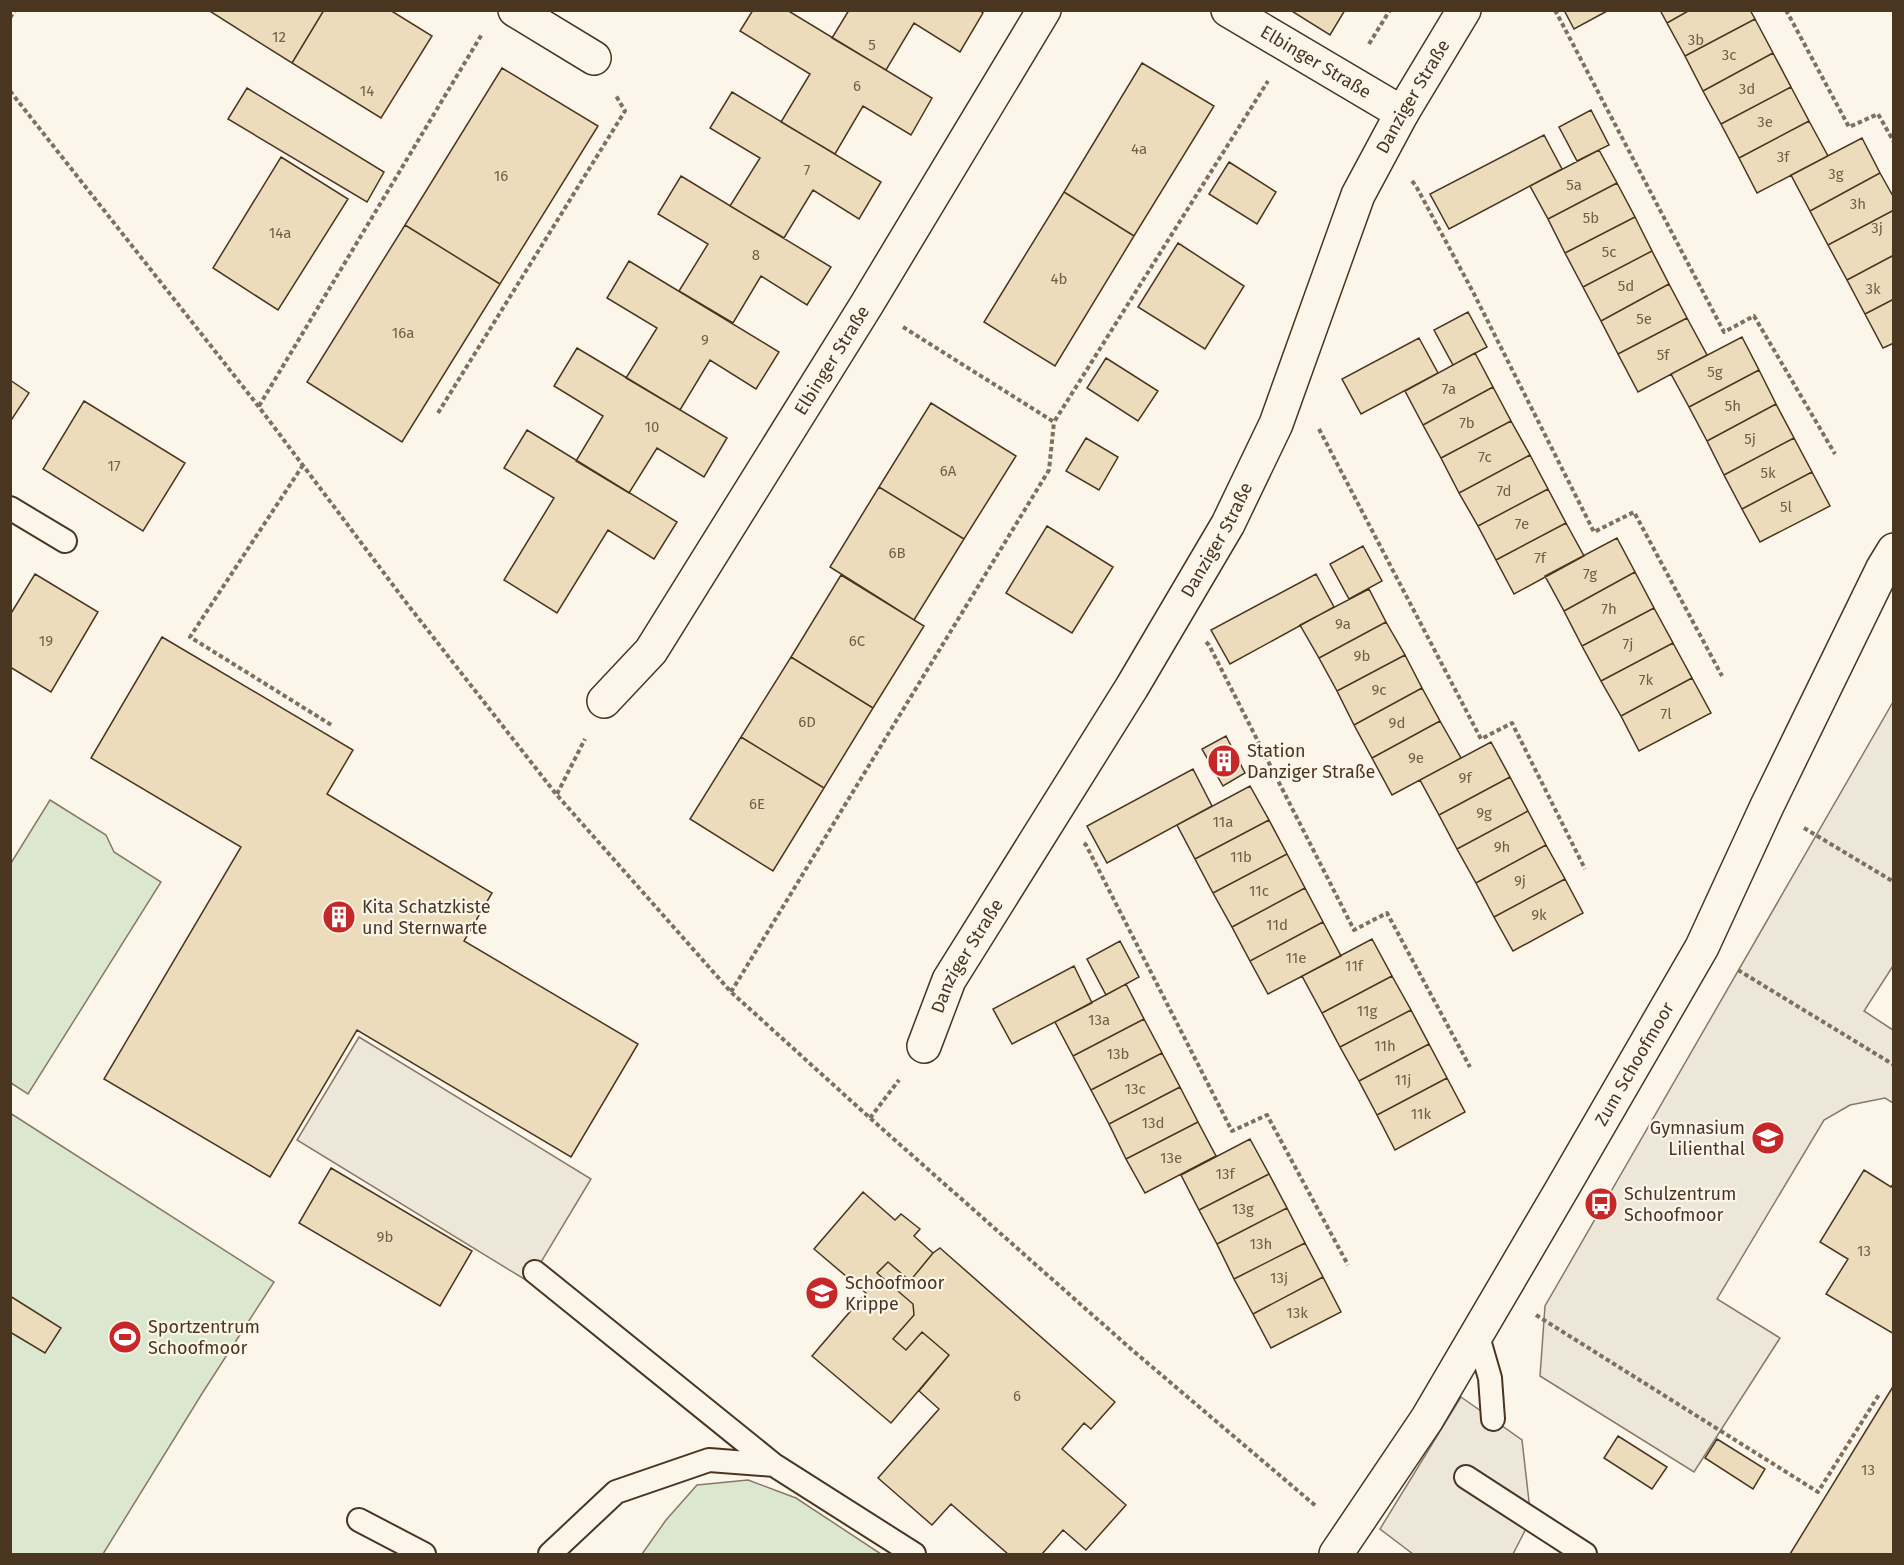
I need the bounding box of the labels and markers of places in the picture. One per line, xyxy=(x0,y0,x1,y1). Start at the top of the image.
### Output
place label: Station Danziger Straße xyxy=(1247,740,1375,783)
building icon: Station Danziger Straße xyxy=(1206,743,1242,779)
place label: Kita Schatzkiste und Sternwarte xyxy=(362,896,490,939)
building icon: Kita Schatzkiste und Sternwarte xyxy=(321,899,357,935)
place label: Gymnasium Lilienthal xyxy=(1650,1117,1745,1160)
school or university icon: Gymnasium Lilienthal xyxy=(1750,1120,1786,1156)
place label: Schulzentrum Schoofmoor xyxy=(1624,1183,1736,1226)
bus stop icon: Schulzentrum Schoofmoor xyxy=(1583,1186,1619,1222)
place label: Schoofmoor Krippe xyxy=(845,1272,944,1315)
school or university icon: Schoofmoor Krippe xyxy=(804,1275,840,1311)
place label: Sportzentrum Schoofmoor xyxy=(148,1316,260,1359)
sports icon: Sportzentrum Schoofmoor xyxy=(107,1319,143,1355)

